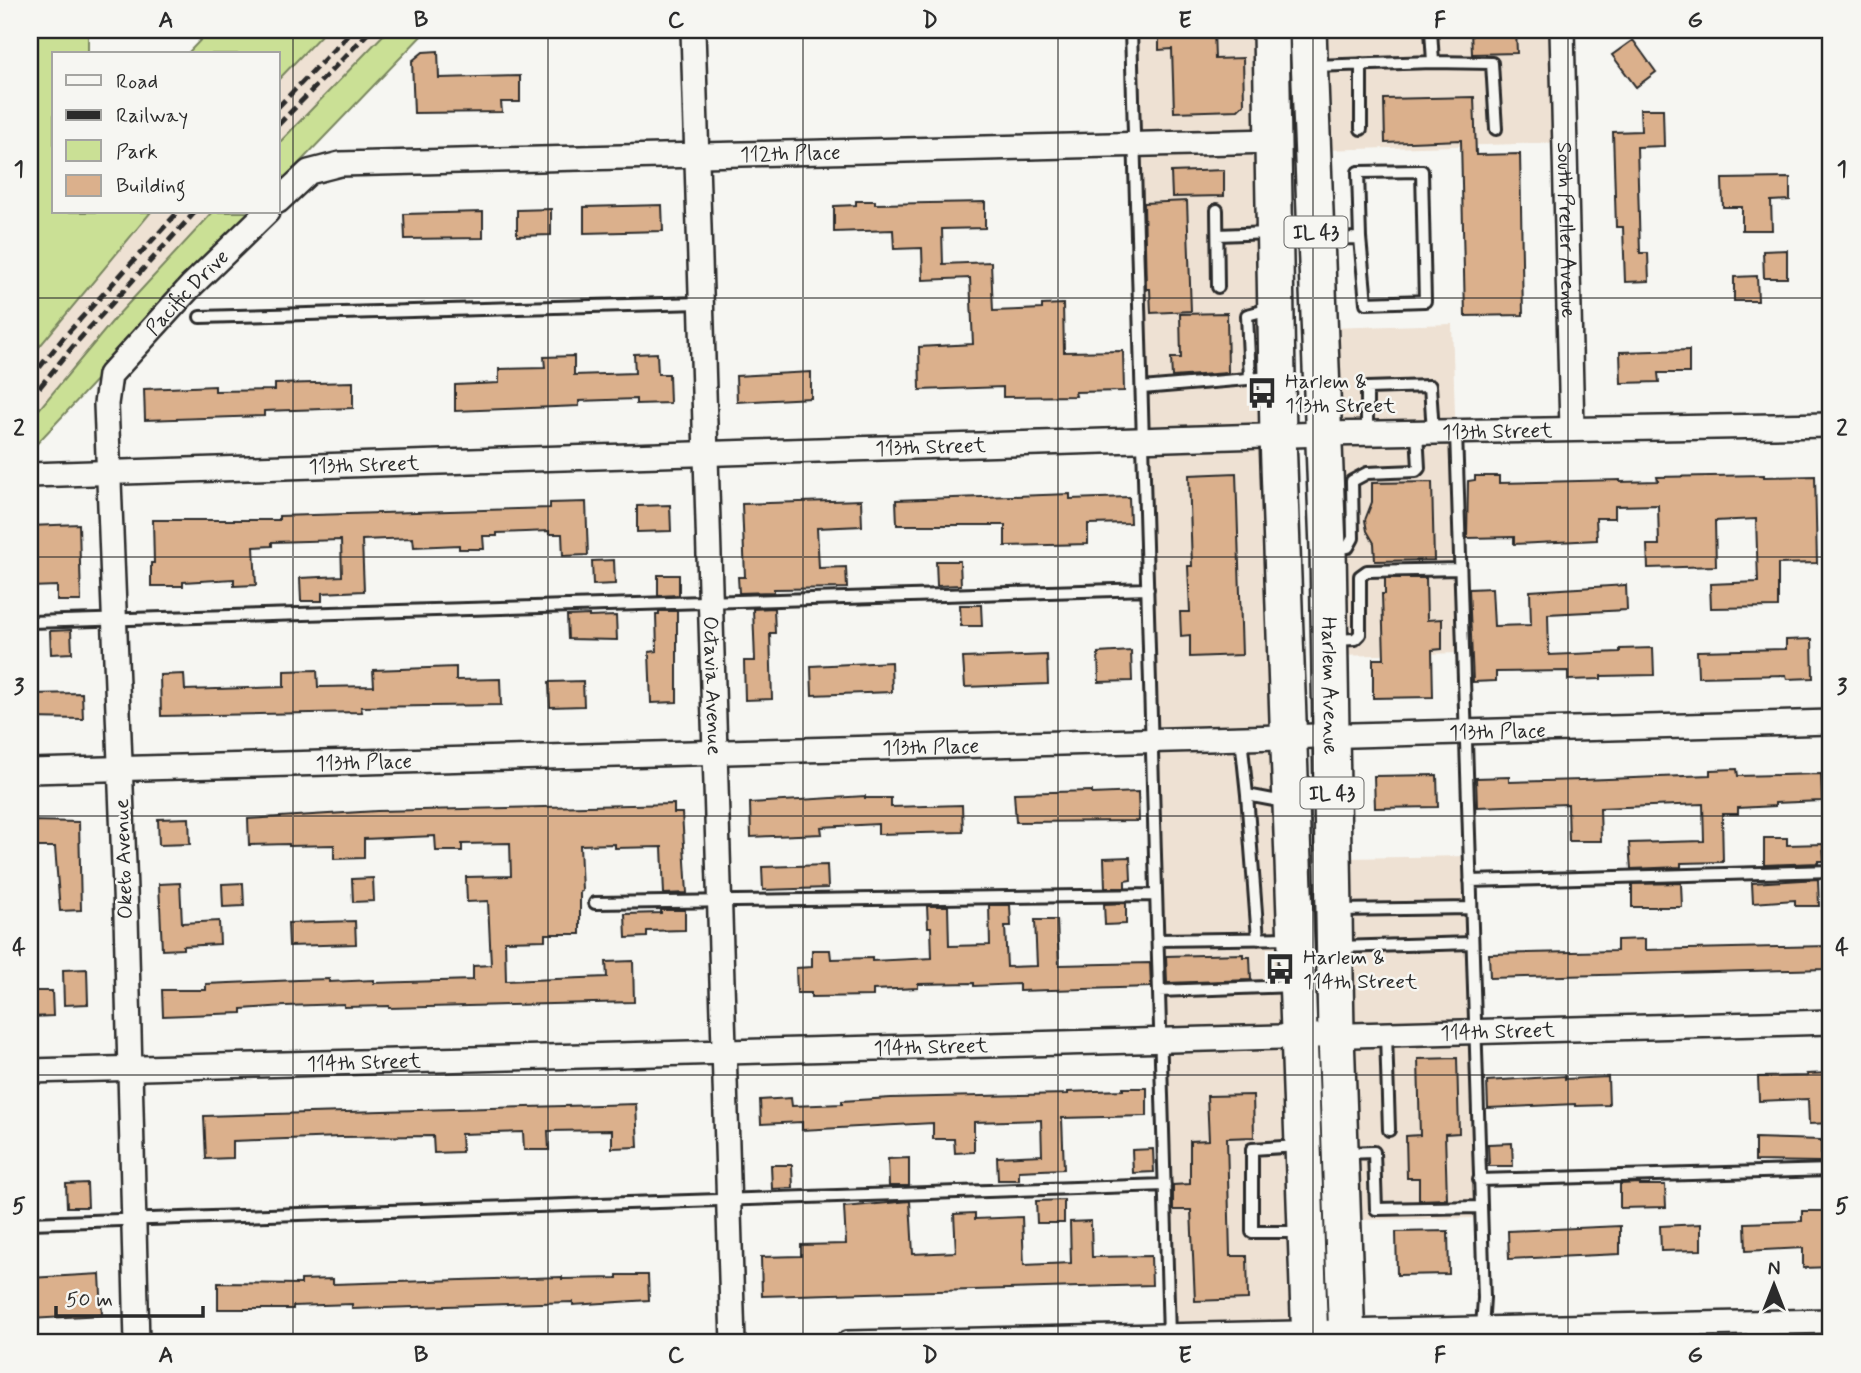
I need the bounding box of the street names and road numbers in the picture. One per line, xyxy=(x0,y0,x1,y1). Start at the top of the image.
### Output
street label: 112th Place xyxy=(740,139,841,169)
street label: South Preller Avenue xyxy=(1550,142,1582,318)
road number: IL 43 xyxy=(1284,216,1348,248)
street label: Pacific Drive xyxy=(140,244,235,342)
street label: 113th Street xyxy=(1442,417,1553,447)
street label: 113th Street xyxy=(875,432,987,463)
street label: 113th Street xyxy=(308,450,420,481)
street label: Octavia Avenue xyxy=(696,616,728,756)
street label: Harlem Avenue xyxy=(1314,616,1344,755)
street label: 113th Place xyxy=(1449,717,1546,747)
street label: 113th Place xyxy=(882,732,979,763)
street label: 113th Place xyxy=(315,748,413,778)
road number: IL 43 xyxy=(1300,778,1364,808)
street label: Oketo Avenue xyxy=(108,798,140,920)
street label: 114th Street xyxy=(1440,1017,1556,1048)
street label: 114th Street xyxy=(873,1032,989,1063)
street label: 114th Street xyxy=(306,1047,422,1078)

